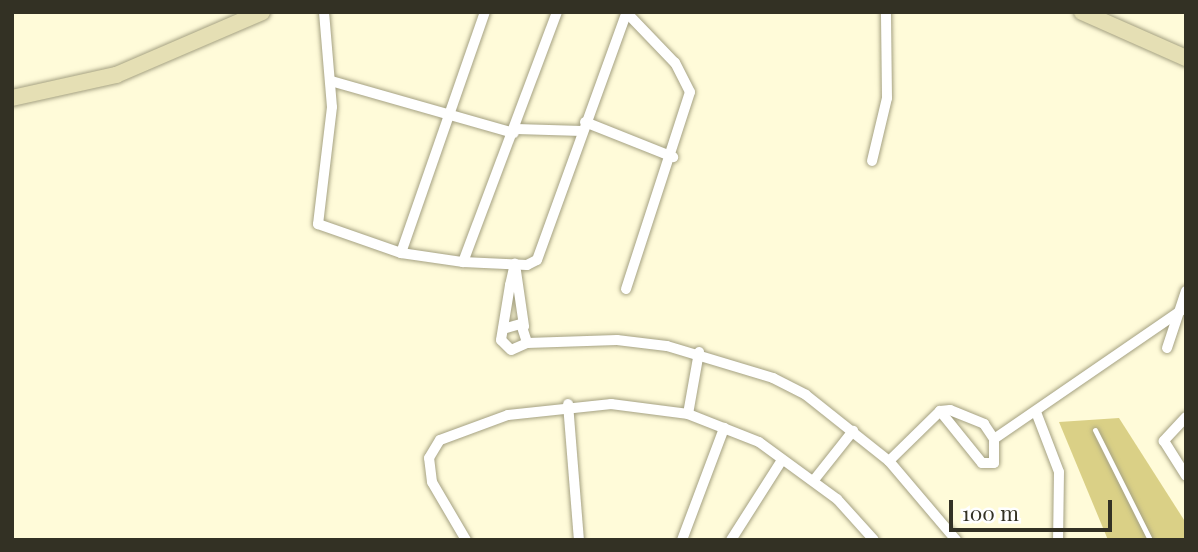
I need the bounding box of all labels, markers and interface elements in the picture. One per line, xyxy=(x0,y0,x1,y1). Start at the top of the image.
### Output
scale bar xyxy=(953,486,1116,530)
text: 100 m xyxy=(962,498,1019,526)

